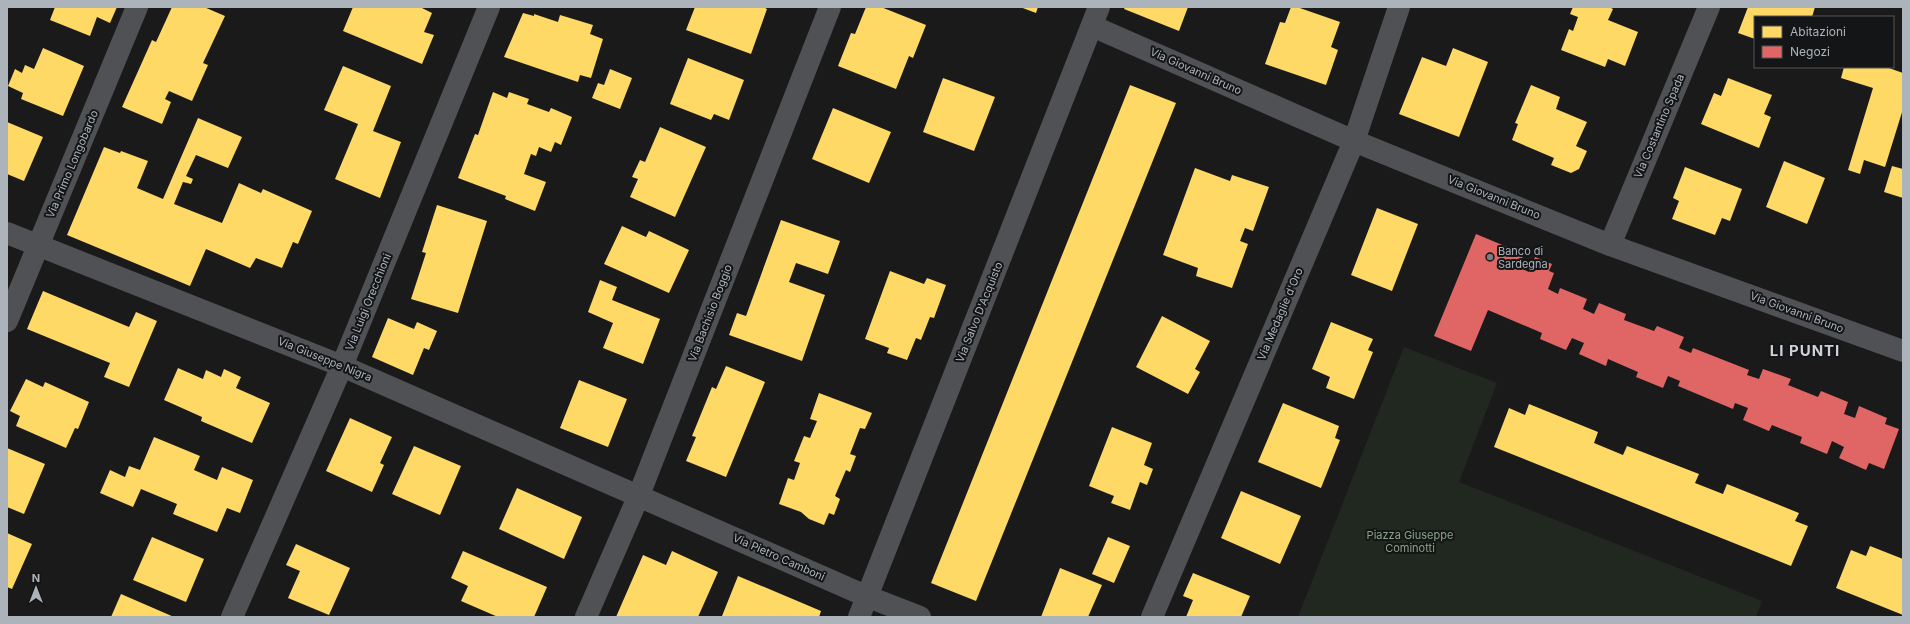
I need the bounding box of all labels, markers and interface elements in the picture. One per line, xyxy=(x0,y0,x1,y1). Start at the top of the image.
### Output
legend xyxy=(1754,16,1894,68)
text: Abitazioni xyxy=(1790,24,1846,39)
text: Negozi xyxy=(1790,44,1830,59)
street label: Via Giovanni Bruno xyxy=(1148,45,1244,98)
street label: Via Costantino Spada xyxy=(1631,72,1687,180)
street label: Via Primo Longobardo xyxy=(43,108,101,220)
street label: Via Giovanni Bruno xyxy=(1446,172,1543,222)
place label: Banco di Sardegna xyxy=(1498,244,1548,271)
street label: Via Luigi Orecchioni xyxy=(342,251,394,353)
marker: Banco di Sardegna xyxy=(1485,252,1495,262)
street label: Via Salvo D'Acquisto xyxy=(952,259,1006,364)
street label: Via Bachisio Boggio xyxy=(685,262,735,364)
street label: Via Medaglie d'Oro xyxy=(1254,265,1306,362)
street label: Via Giovanni Bruno xyxy=(1748,289,1846,336)
street label: Via Giuseppe Nigra xyxy=(276,334,374,384)
district label: LI PUNTI xyxy=(1770,341,1840,360)
park label: Piazza Giuseppe Cominotti xyxy=(1367,528,1453,555)
street label: Via Pietro Camboni xyxy=(731,530,827,584)
north arrow xyxy=(16,568,56,608)
text: N xyxy=(32,571,40,585)

